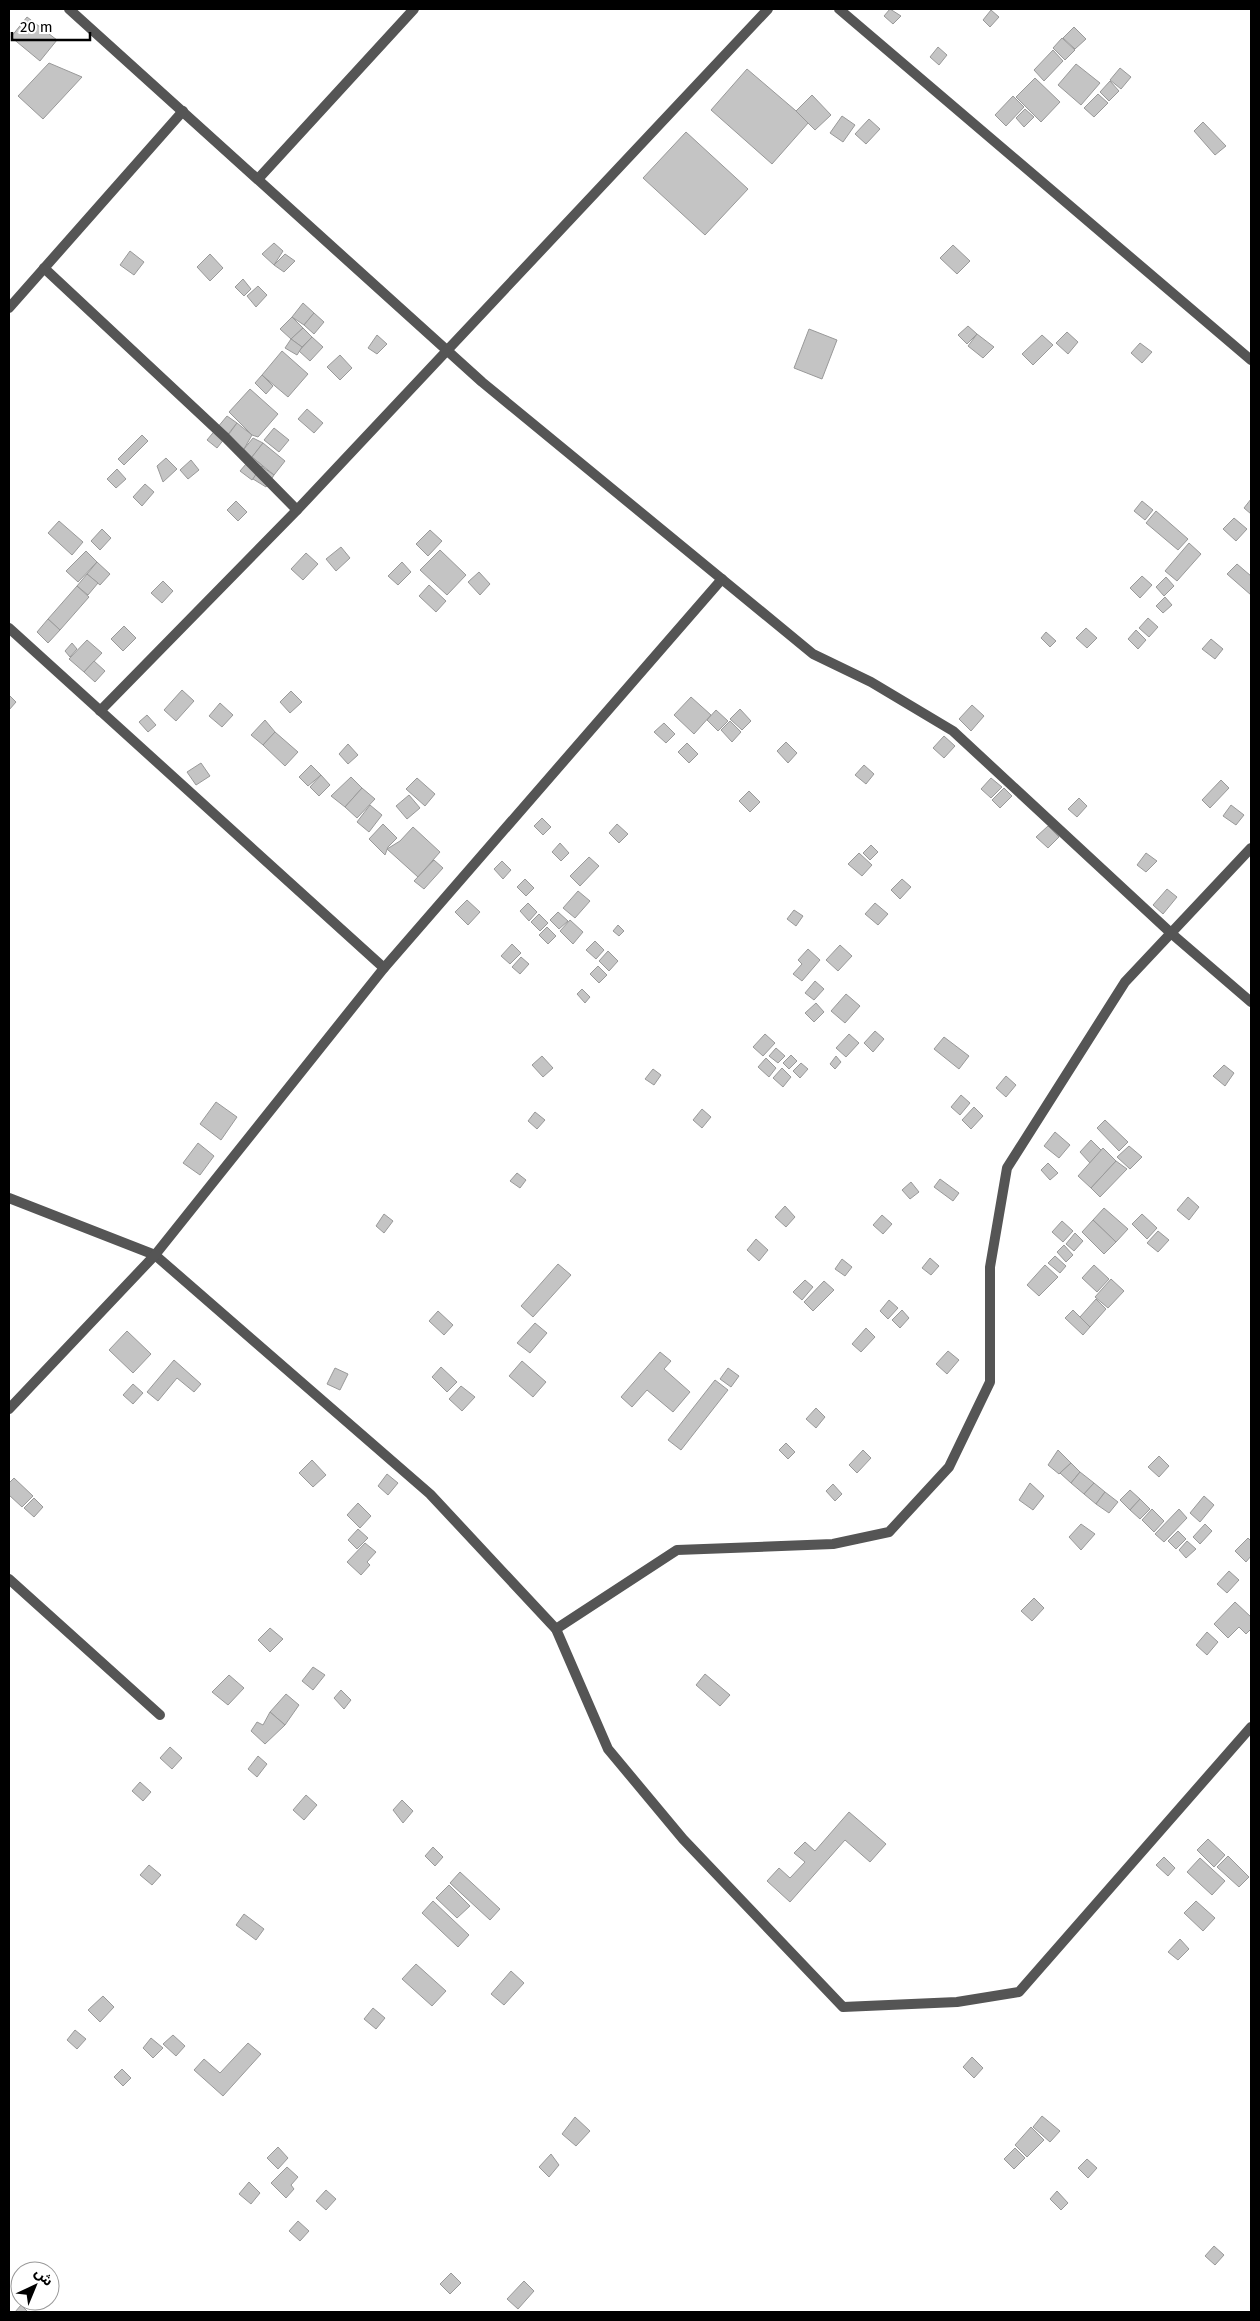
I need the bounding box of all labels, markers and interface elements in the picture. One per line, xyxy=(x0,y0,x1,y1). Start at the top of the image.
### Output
scale bar xyxy=(12,10,90,42)
text: 20 m xyxy=(20,18,53,36)
north arrow xyxy=(10,2261,60,2311)
text: ش xyxy=(31,2264,56,2290)

